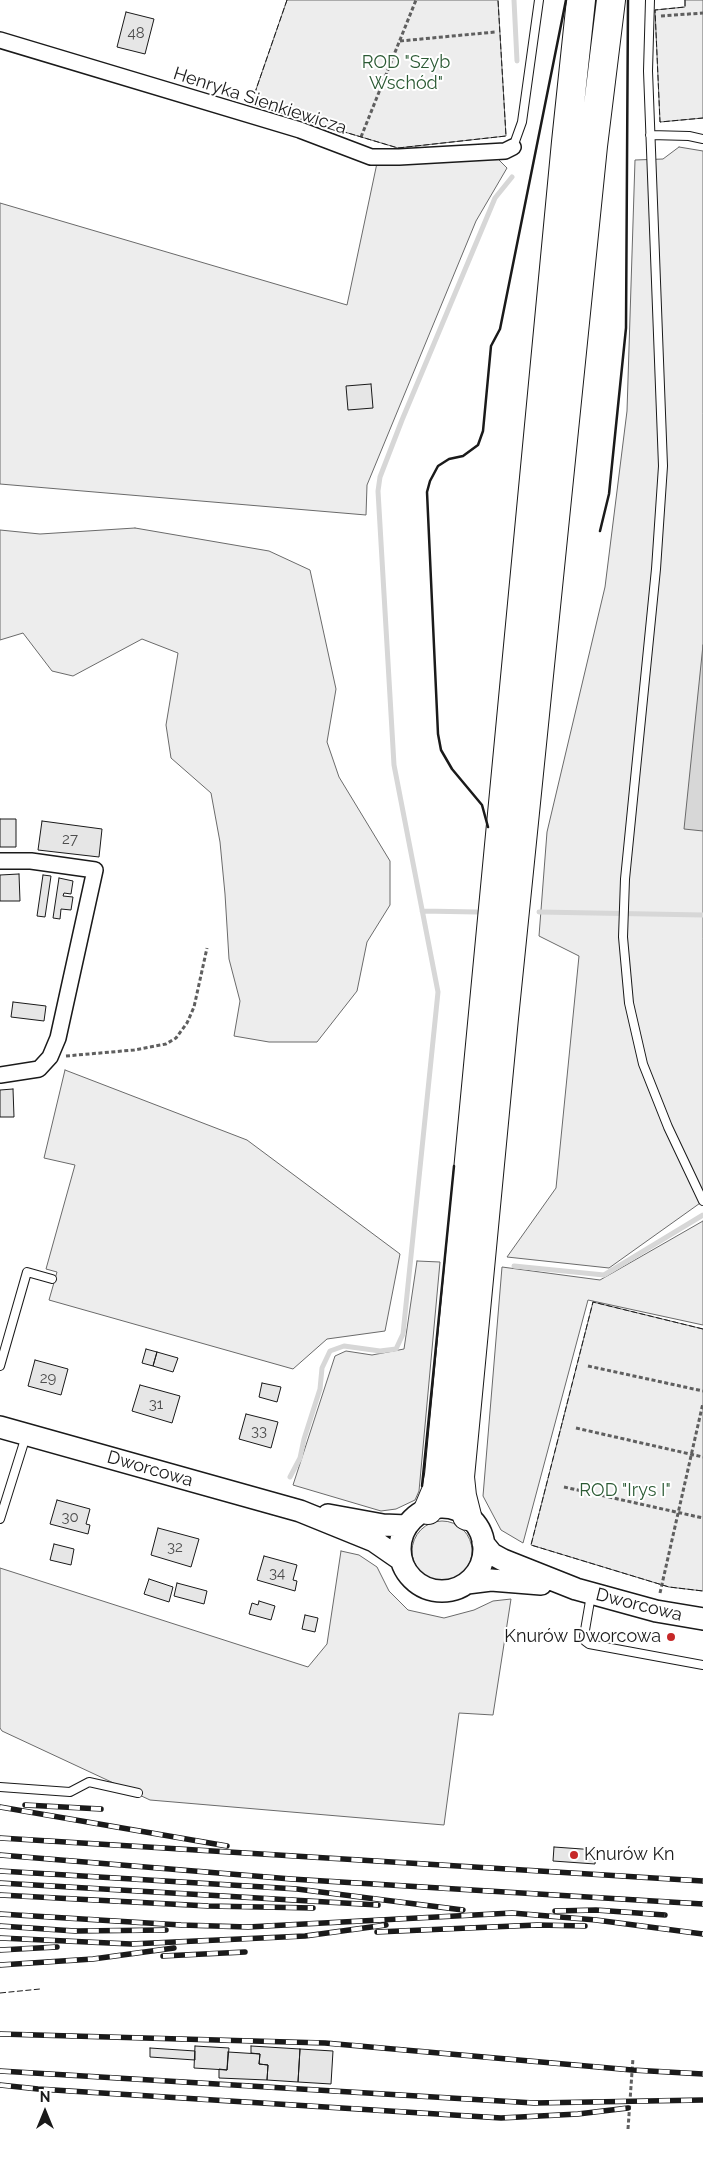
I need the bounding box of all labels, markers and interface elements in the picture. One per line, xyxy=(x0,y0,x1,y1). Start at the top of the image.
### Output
house number: 48 xyxy=(127,24,145,42)
park label: ROD "Szyb Wschód" xyxy=(362,52,450,94)
street label: Henryka Sienkiewicza xyxy=(171,63,349,139)
house number: 27 xyxy=(62,830,78,848)
house number: 29 xyxy=(40,1369,56,1387)
house number: 31 xyxy=(149,1395,163,1413)
house number: 33 xyxy=(251,1422,267,1440)
street label: Dworcowa xyxy=(105,1446,195,1492)
park label: ROD "Irys I" xyxy=(579,1480,671,1502)
house number: 30 xyxy=(61,1508,79,1526)
house number: 32 xyxy=(167,1538,183,1556)
house number: 34 xyxy=(269,1564,285,1582)
street label: Dworcowa xyxy=(594,1584,684,1626)
place label: Knurów Dworcowa xyxy=(504,1626,661,1648)
marker: Knurów Dworcowa xyxy=(665,1631,677,1643)
place label: Knurów Kn xyxy=(584,1844,674,1866)
marker: Knurów Kn xyxy=(568,1849,580,1861)
north arrow xyxy=(20,2087,70,2137)
text: N xyxy=(40,2089,50,2105)

